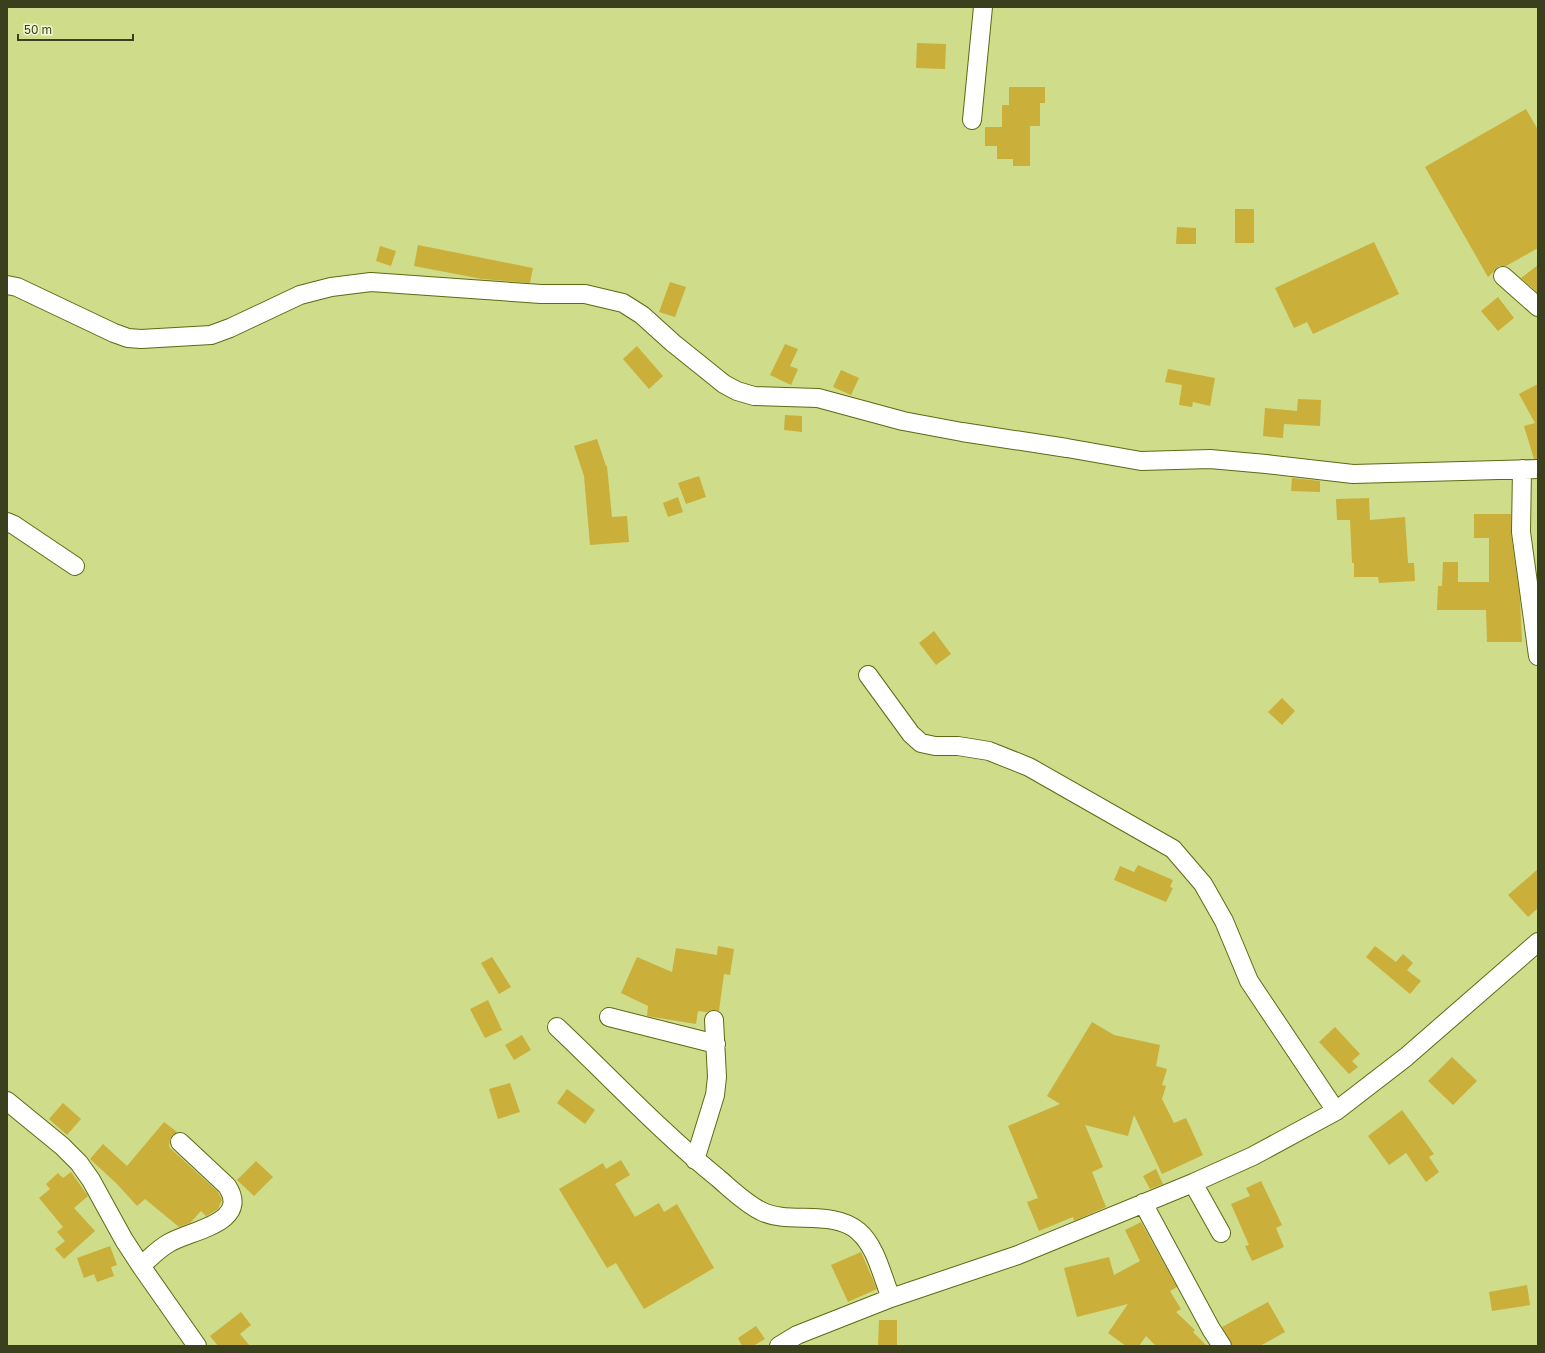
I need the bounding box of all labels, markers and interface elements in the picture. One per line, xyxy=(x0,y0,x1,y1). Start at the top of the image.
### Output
scale bar xyxy=(18,16,133,42)
text: 50 m xyxy=(24,22,52,37)

